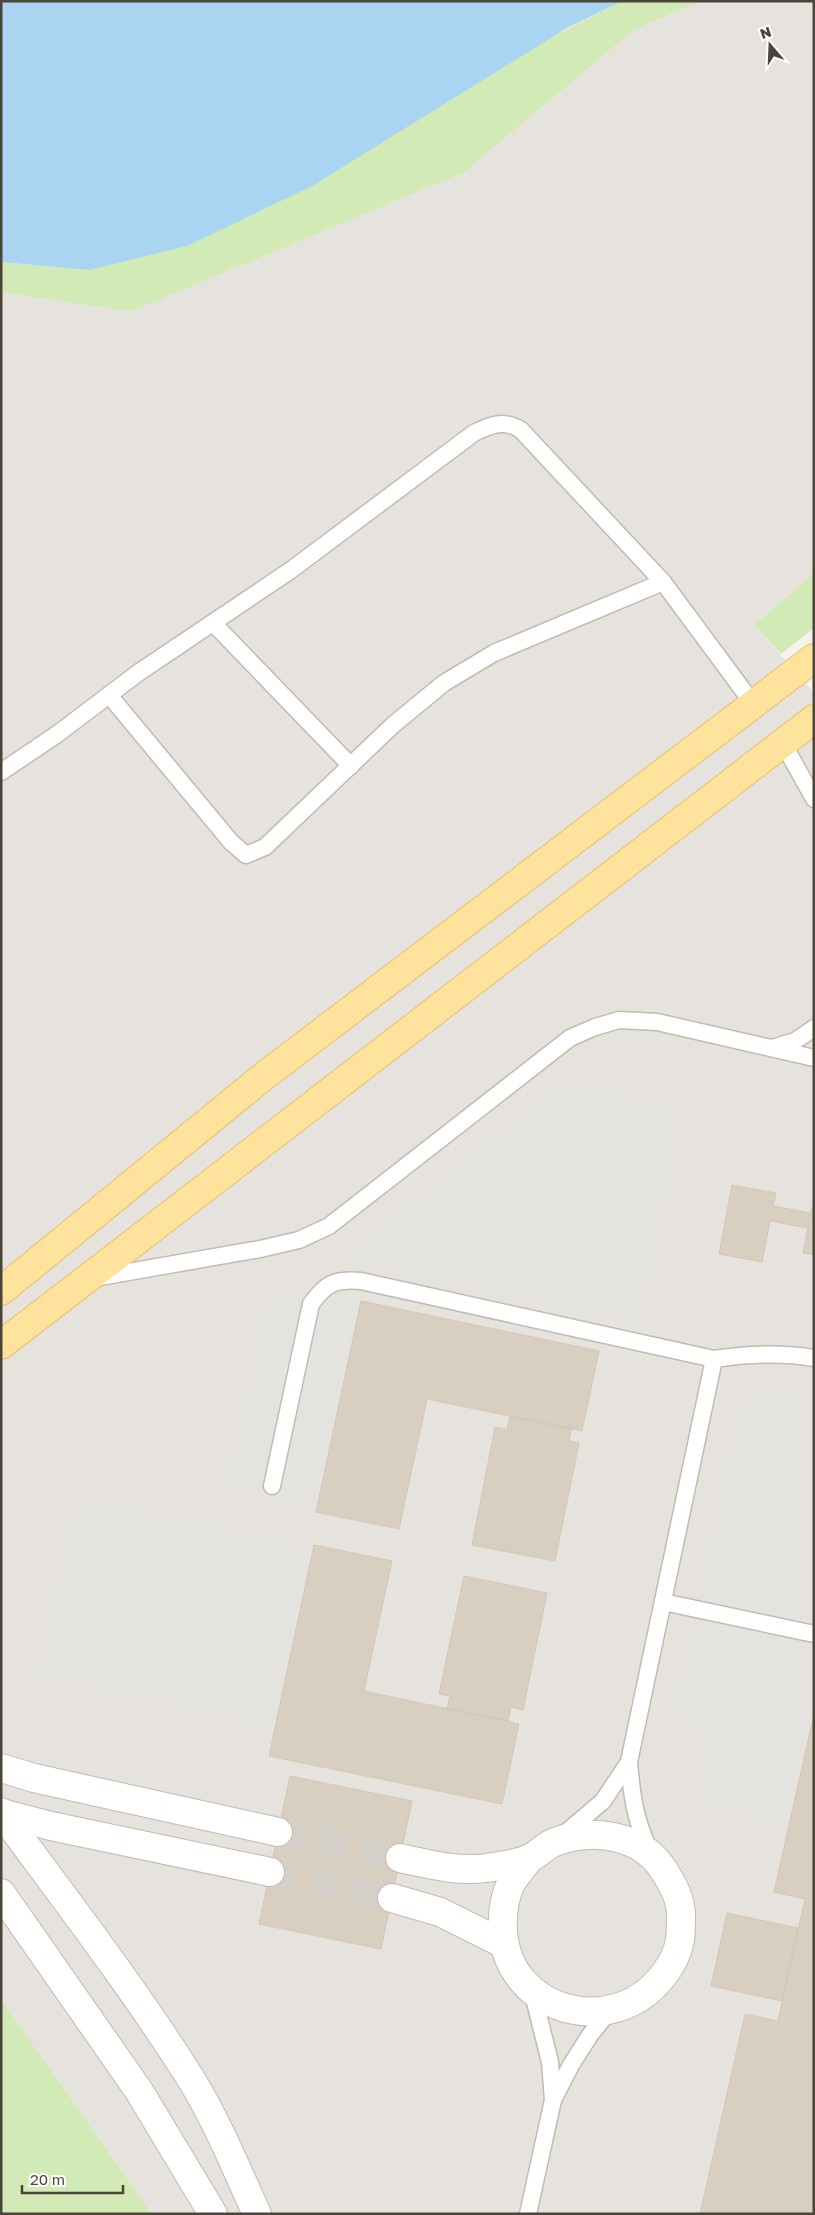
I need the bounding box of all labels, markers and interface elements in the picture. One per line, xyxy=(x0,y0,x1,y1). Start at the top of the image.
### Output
north arrow xyxy=(745,20,795,70)
text: N xyxy=(758,22,773,42)
scale bar xyxy=(22,2162,124,2194)
text: 20 m xyxy=(30,2170,65,2188)

